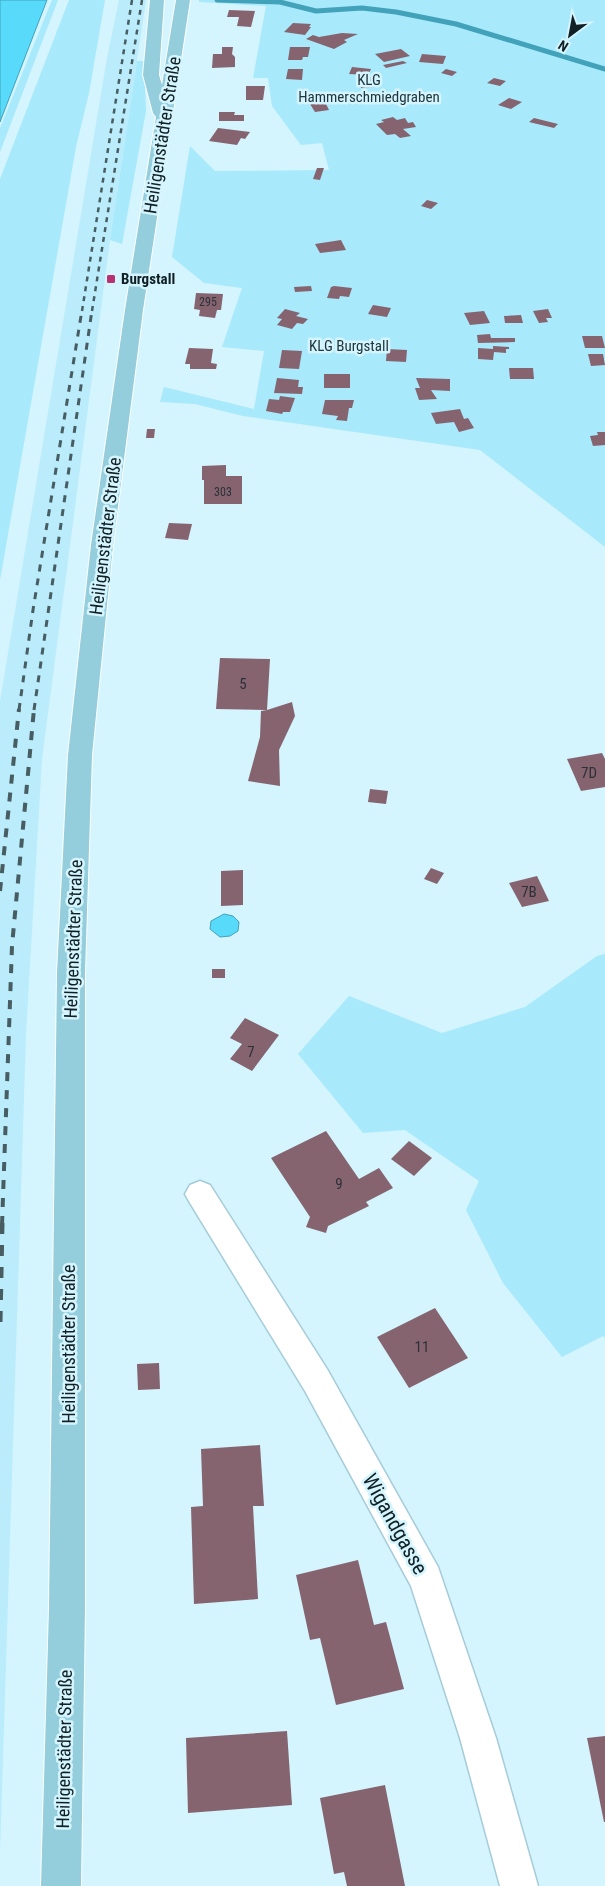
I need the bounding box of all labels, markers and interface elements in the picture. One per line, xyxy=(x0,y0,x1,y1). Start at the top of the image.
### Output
north arrow xyxy=(545,10,595,60)
text: N xyxy=(555,37,571,55)
street label: Heiligenstädter Straße xyxy=(139,55,185,215)
park label: KLG Hammerschmiedgraben xyxy=(298,71,440,106)
place label: Burgstall xyxy=(121,270,175,288)
marker: Burgstall xyxy=(105,273,117,285)
house number: 295 xyxy=(199,295,217,309)
park label: KLG Burgstall xyxy=(309,337,389,355)
street label: Heiligenstädter Straße xyxy=(85,456,125,616)
house number: 303 xyxy=(214,485,232,499)
house number: 5 xyxy=(239,675,247,693)
house number: 7D xyxy=(581,764,597,782)
street label: Heiligenstädter Straße xyxy=(60,859,86,1019)
house number: 7B xyxy=(521,883,537,901)
house number: 7 xyxy=(247,1043,255,1061)
house number: 9 xyxy=(335,1175,343,1193)
street label: Heiligenstädter Straße xyxy=(58,1265,79,1423)
house number: 11 xyxy=(415,1338,429,1356)
street label: Wigandgasse xyxy=(358,1470,433,1579)
street label: Heiligenstädter Straße xyxy=(52,1669,76,1829)

